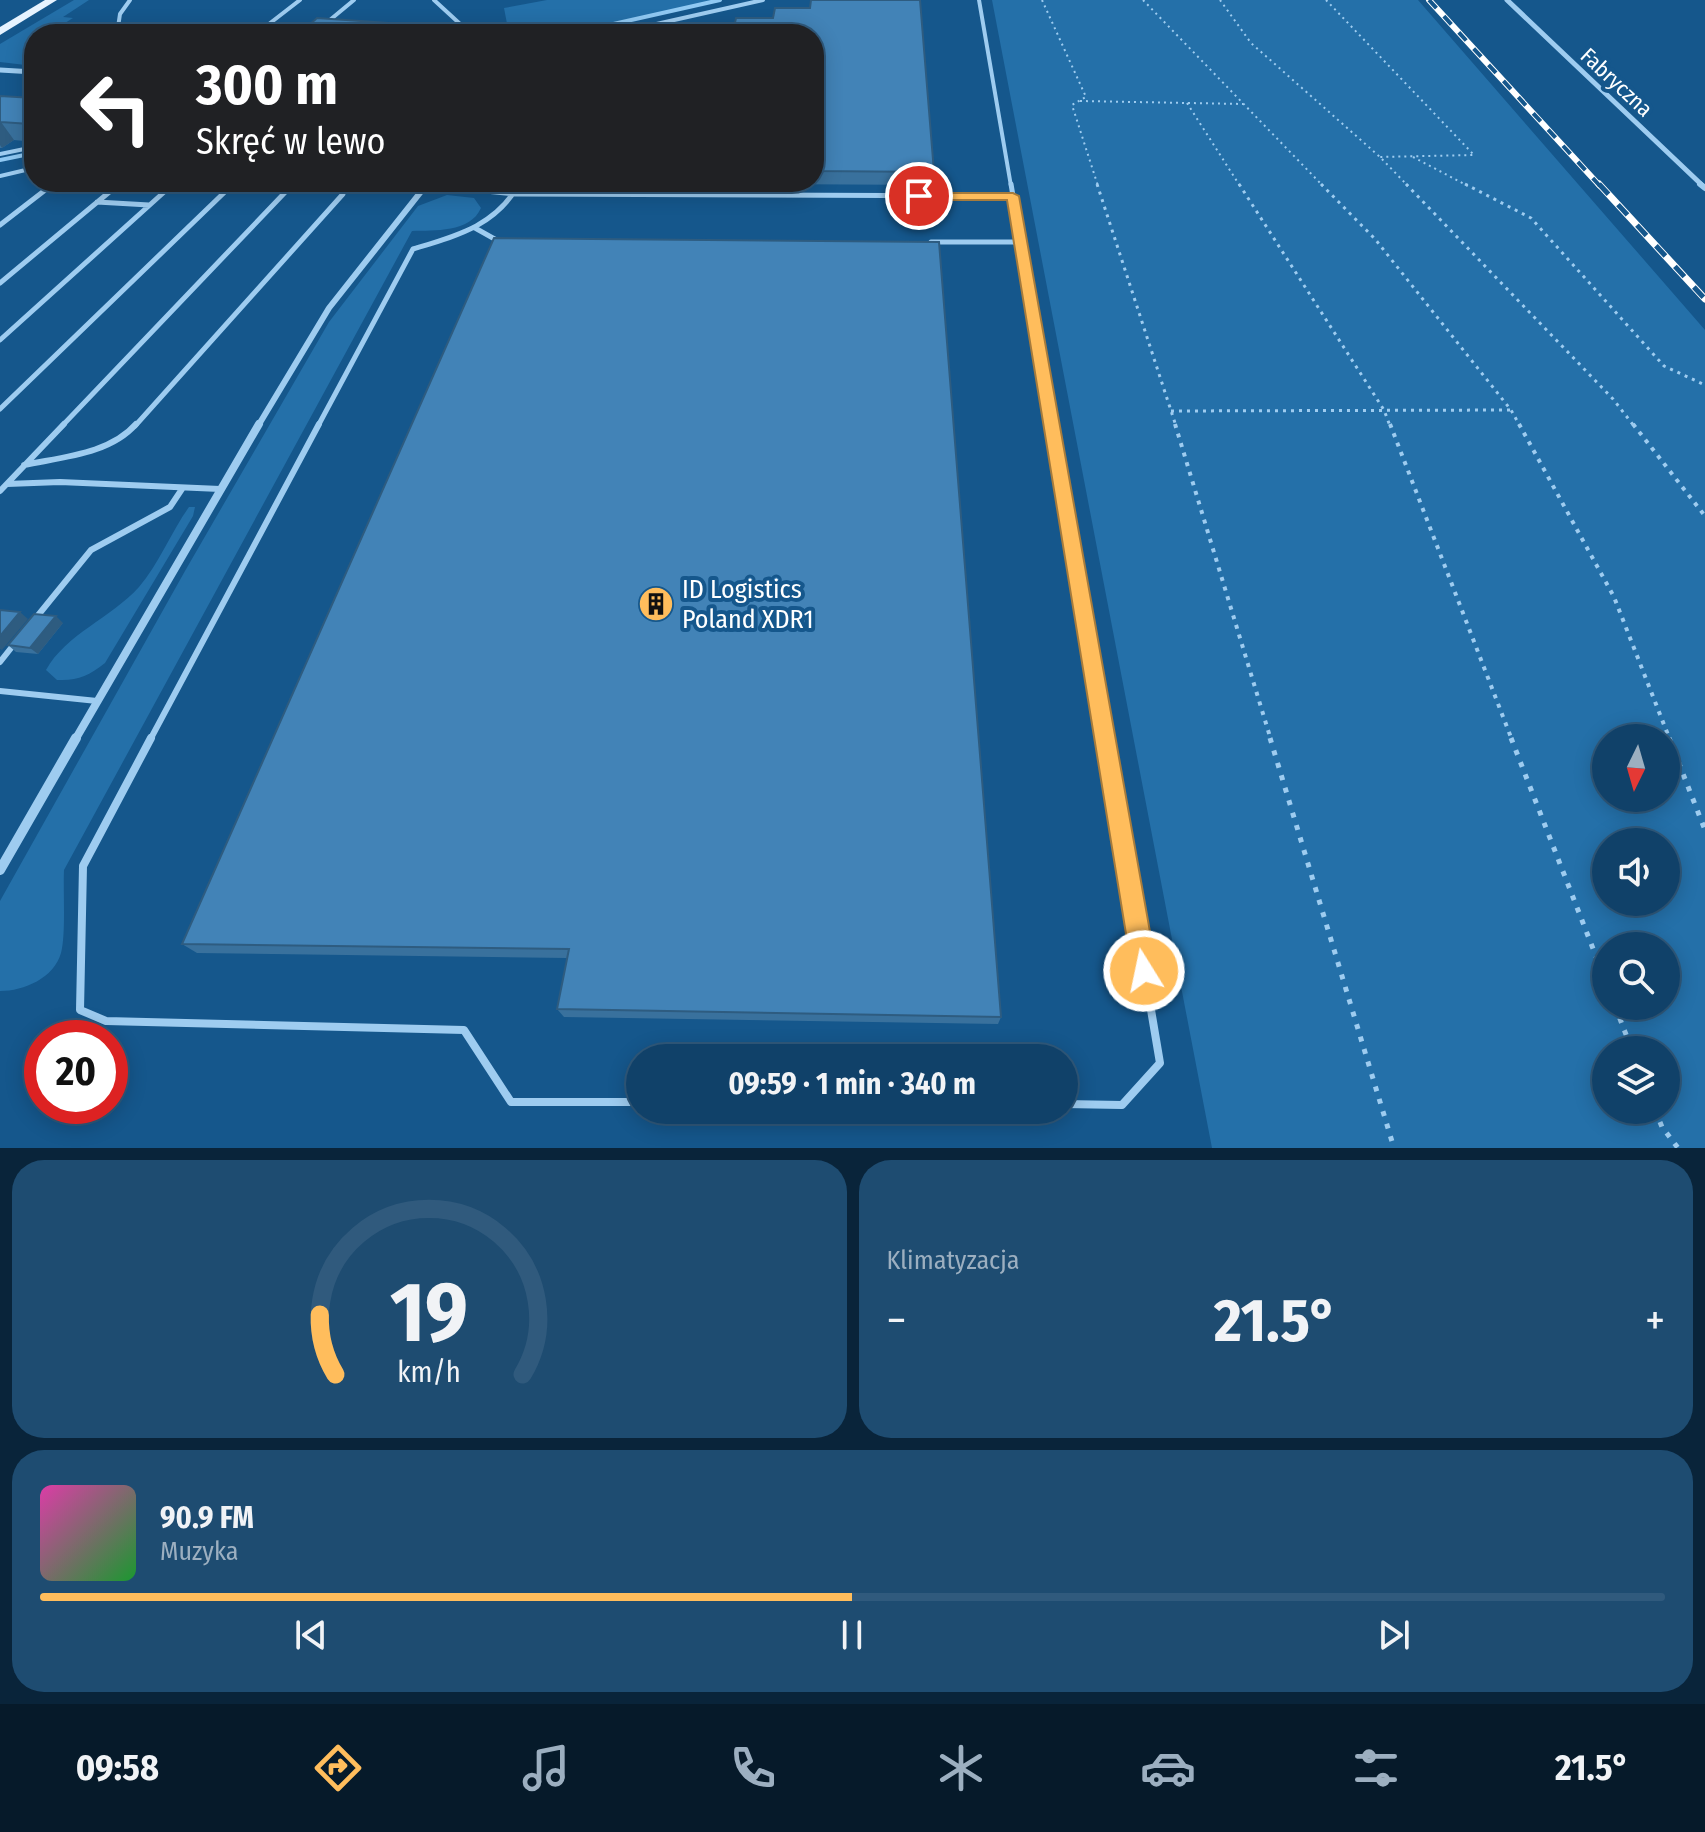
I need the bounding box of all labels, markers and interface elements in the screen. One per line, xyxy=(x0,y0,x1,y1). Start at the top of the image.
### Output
street label: Fabryczna xyxy=(1575,42,1658,122)
text: 300 m xyxy=(196,52,338,119)
icon: left xyxy=(64,56,168,160)
text: Skręć w lewo xyxy=(196,120,386,164)
pin xyxy=(885,162,953,230)
icon: arrive xyxy=(897,174,941,218)
place label: ID Logistics Poland XDR1 xyxy=(682,574,814,635)
building icon: ID Logistics Poland XDR1 xyxy=(637,585,675,623)
north arrow xyxy=(1592,724,1680,812)
map controls xyxy=(1592,724,1680,1124)
button: sound xyxy=(1592,828,1680,916)
position arrow xyxy=(1102,929,1186,1013)
button: search xyxy=(1592,932,1680,1020)
speed limit sign: 20 xyxy=(24,1020,128,1124)
button: layers xyxy=(1592,1036,1680,1124)
text: 09:59 · 1 min · 340 m xyxy=(728,1066,976,1102)
text: Klimatyzacja xyxy=(887,1245,1020,1276)
text: 19 xyxy=(390,1263,468,1363)
text: 21.5° xyxy=(1214,1285,1337,1357)
text: − xyxy=(887,1294,906,1347)
text: + xyxy=(1645,1294,1665,1347)
text: km/h xyxy=(397,1355,461,1390)
text: 90.9 FM xyxy=(160,1500,254,1536)
text: Muzyka xyxy=(160,1536,238,1567)
icon: previous xyxy=(289,1613,333,1657)
icon: pause xyxy=(830,1613,874,1657)
icon: next xyxy=(1372,1613,1416,1657)
icon: directions xyxy=(310,1740,366,1796)
icon: music xyxy=(518,1740,574,1796)
icon: phone xyxy=(725,1740,781,1796)
icon: climate xyxy=(933,1740,989,1796)
icon: car xyxy=(1140,1740,1196,1796)
icon: filters xyxy=(1348,1740,1404,1796)
text: 09:58 xyxy=(76,1746,159,1790)
text: 21.5° xyxy=(1555,1746,1629,1790)

